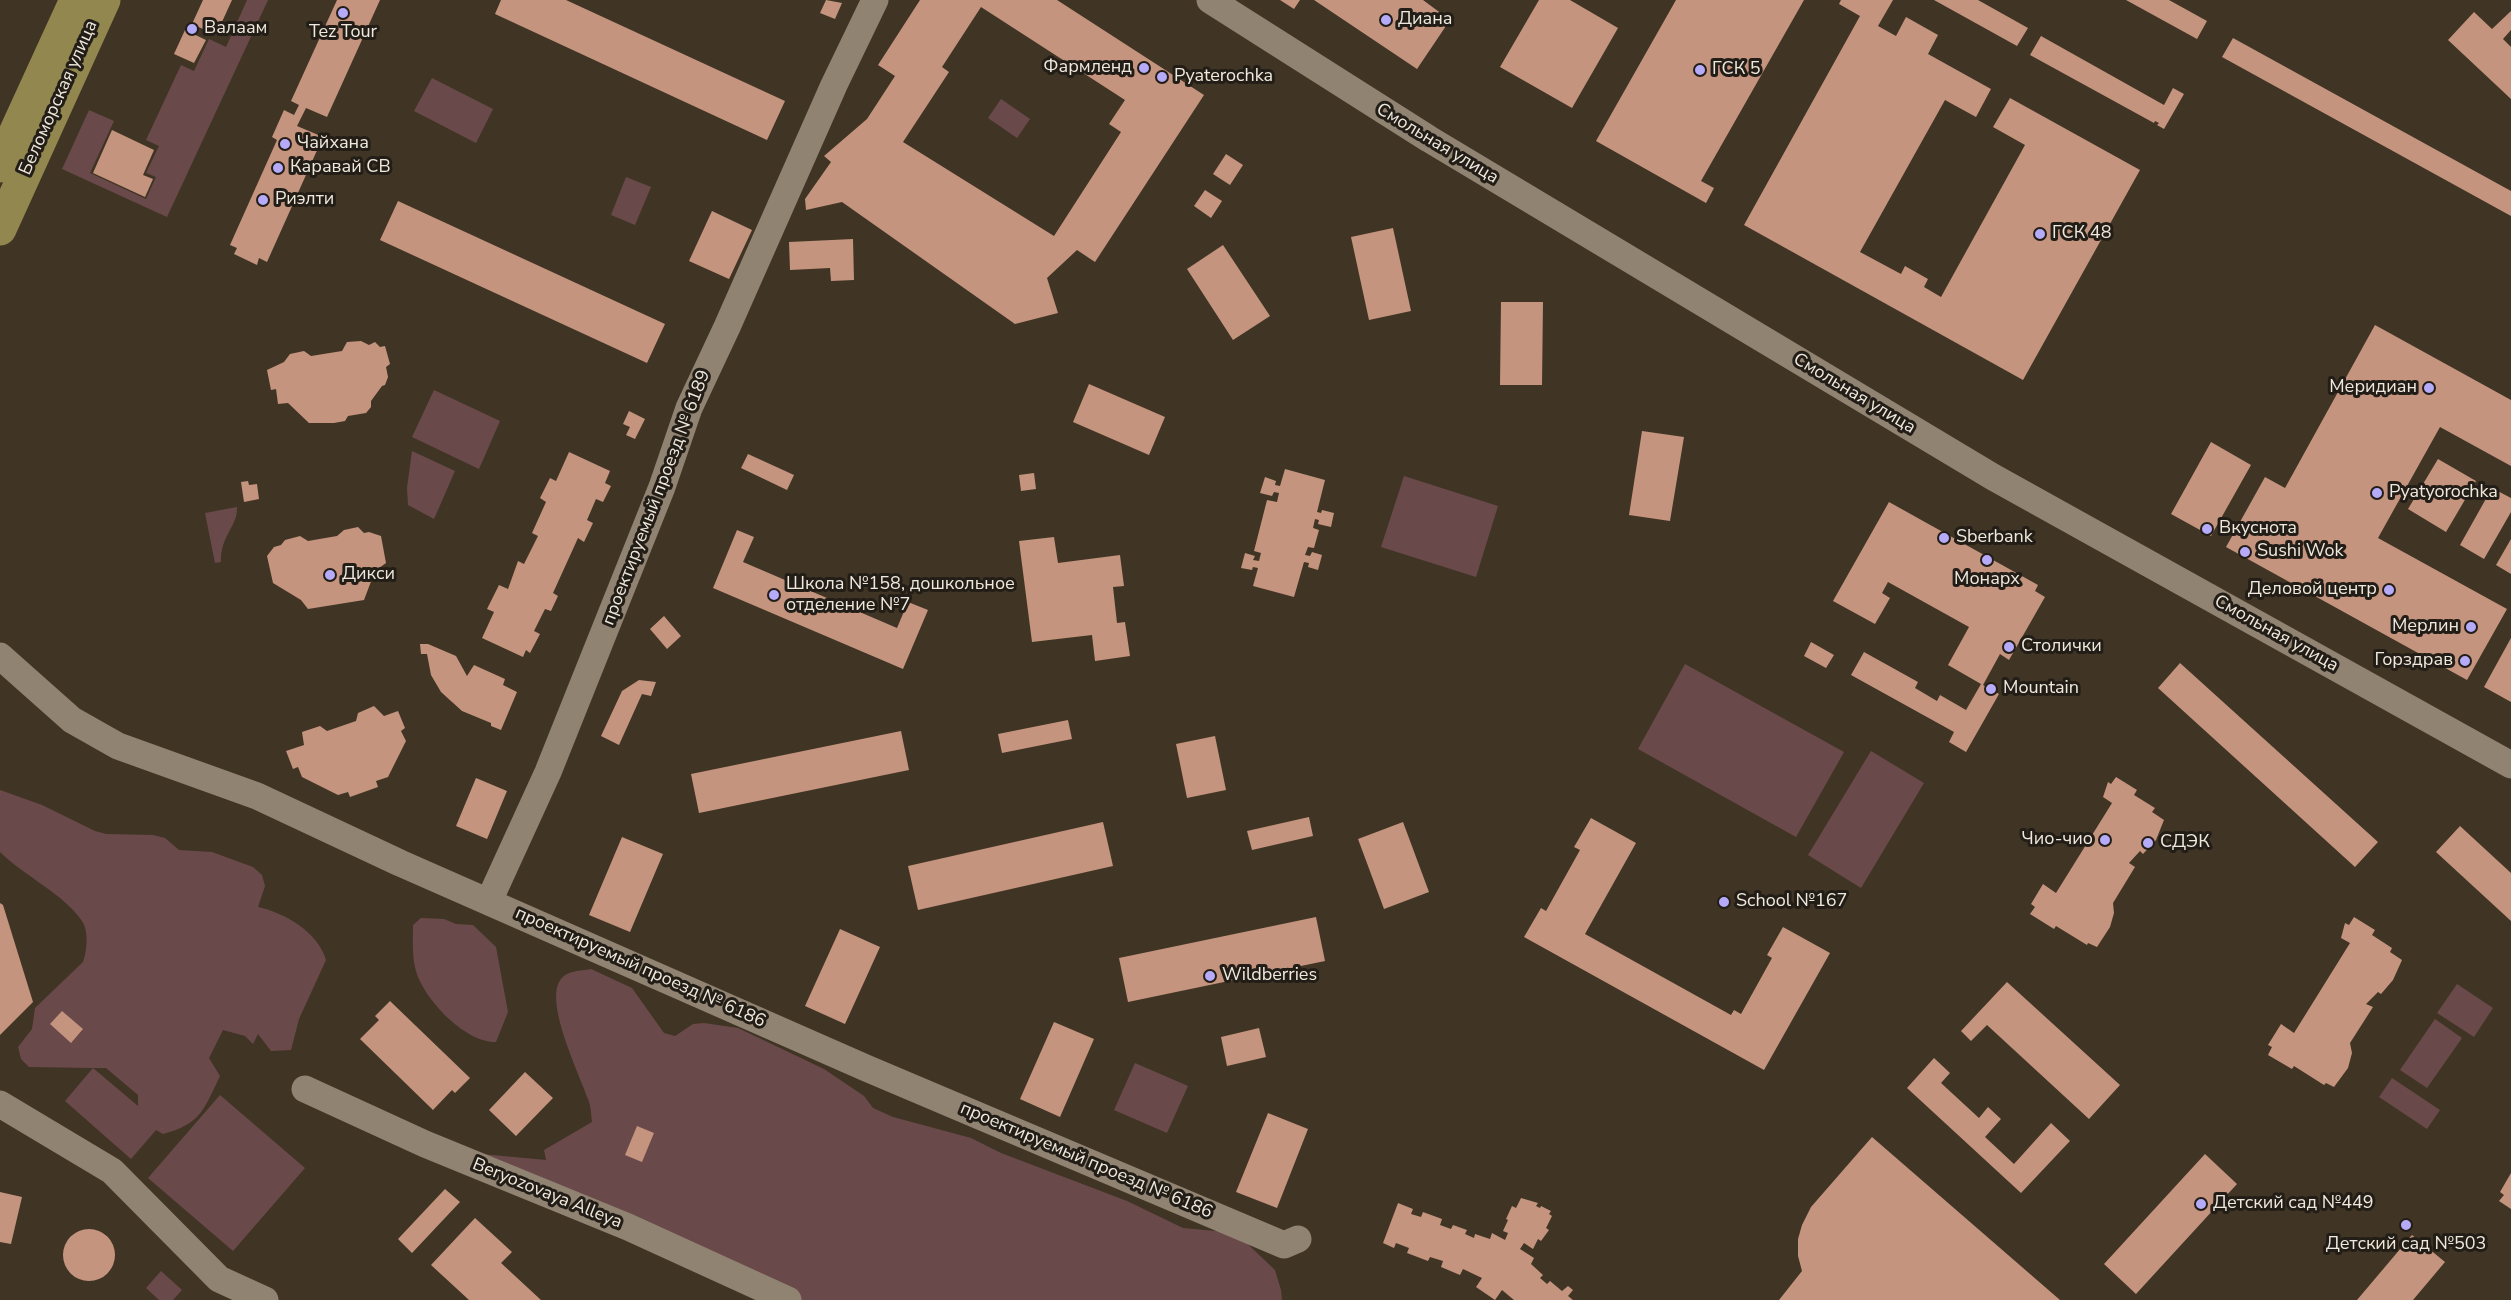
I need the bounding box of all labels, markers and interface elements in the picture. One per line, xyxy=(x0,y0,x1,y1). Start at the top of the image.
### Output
marker: Tez Tour xyxy=(336,6,350,20)
place label: Диана xyxy=(1398,9,1452,31)
marker: Диана xyxy=(1379,13,1393,27)
street label: Беломорская улица xyxy=(15,17,103,179)
place label: Валаам xyxy=(204,18,267,40)
marker: Валаам xyxy=(185,22,199,36)
place label: Tez Tour xyxy=(309,22,377,44)
place label: Фармленд xyxy=(1043,57,1132,79)
place label: ГСК 5 xyxy=(1712,59,1761,81)
marker: Фармленд xyxy=(1137,61,1151,75)
marker: ГСК 5 xyxy=(1693,63,1707,77)
place label: Pyaterochka xyxy=(1174,66,1273,88)
marker: Pyaterochka xyxy=(1155,70,1169,84)
street label: Смольная улица xyxy=(1372,99,1502,189)
place label: Чайхана xyxy=(297,133,369,155)
marker: Чайхана xyxy=(278,137,292,151)
place label: Каравай СВ xyxy=(290,157,391,179)
marker: Каравай СВ xyxy=(271,161,285,175)
place label: Риэлти xyxy=(275,189,334,211)
marker: Риэлти xyxy=(256,193,270,207)
place label: ГСК 48 xyxy=(2052,223,2111,245)
marker: ГСК 48 xyxy=(2033,227,2047,241)
street label: Смольная улица xyxy=(1789,349,1919,439)
street label: проектируемый проезд № 6189 xyxy=(598,367,716,629)
place label: Меридиан xyxy=(2329,377,2417,399)
marker: Меридиан xyxy=(2422,381,2436,395)
place label: Pyatyorochka xyxy=(2389,482,2498,504)
marker: Pyatyorochka xyxy=(2370,486,2384,500)
place label: Вкуснота xyxy=(2219,518,2297,540)
marker: Вкуснота xyxy=(2200,522,2214,536)
place label: Sberbank xyxy=(1956,527,2033,549)
marker: Sberbank xyxy=(1937,531,1951,545)
place label: Sushi Wok xyxy=(2257,541,2344,563)
marker: Sushi Wok xyxy=(2238,545,2252,559)
marker: Монарх xyxy=(1980,553,1994,567)
place label: Дикси xyxy=(342,564,395,586)
marker: Дикси xyxy=(323,568,337,582)
place label: Монарх xyxy=(1954,569,2020,591)
place label: Школа №158, дошкольное отделение №7 xyxy=(786,574,1015,616)
place label: Деловой центр xyxy=(2248,579,2377,601)
marker: Деловой центр xyxy=(2382,583,2396,597)
marker: Школа №158, дошкольное отделение №7 xyxy=(767,588,781,602)
street label: Смольная улица xyxy=(2210,591,2342,677)
place label: Мерлин xyxy=(2392,616,2459,638)
marker: Мерлин xyxy=(2464,620,2478,634)
place label: Столички xyxy=(2021,636,2102,658)
marker: Столички xyxy=(2002,640,2016,654)
place label: Горздрав xyxy=(2375,650,2453,672)
marker: Горздрав xyxy=(2458,654,2472,668)
place label: Mountain xyxy=(2003,678,2079,700)
marker: Mountain xyxy=(1984,682,1998,696)
place label: Чио-чио xyxy=(2022,829,2093,851)
place label: СДЭК xyxy=(2160,832,2210,854)
marker: Чио-чио xyxy=(2098,833,2112,847)
marker: СДЭК xyxy=(2141,836,2155,850)
place label: School №167 xyxy=(1736,891,1847,913)
marker: School №167 xyxy=(1717,895,1731,909)
street label: проектируемый проезд № 6186 xyxy=(512,903,768,1033)
place label: Wildberries xyxy=(1222,965,1317,987)
marker: Wildberries xyxy=(1203,969,1217,983)
street label: проектируемый проезд № 6186 xyxy=(957,1098,1215,1224)
street label: Beryozovaya Alleya xyxy=(469,1154,625,1234)
place label: Детский сад №449 xyxy=(2213,1193,2374,1215)
marker: Детский сад №449 xyxy=(2194,1197,2208,1211)
marker: Детский сад №503 xyxy=(2399,1218,2413,1232)
place label: Детский сад №503 xyxy=(2326,1234,2486,1256)

